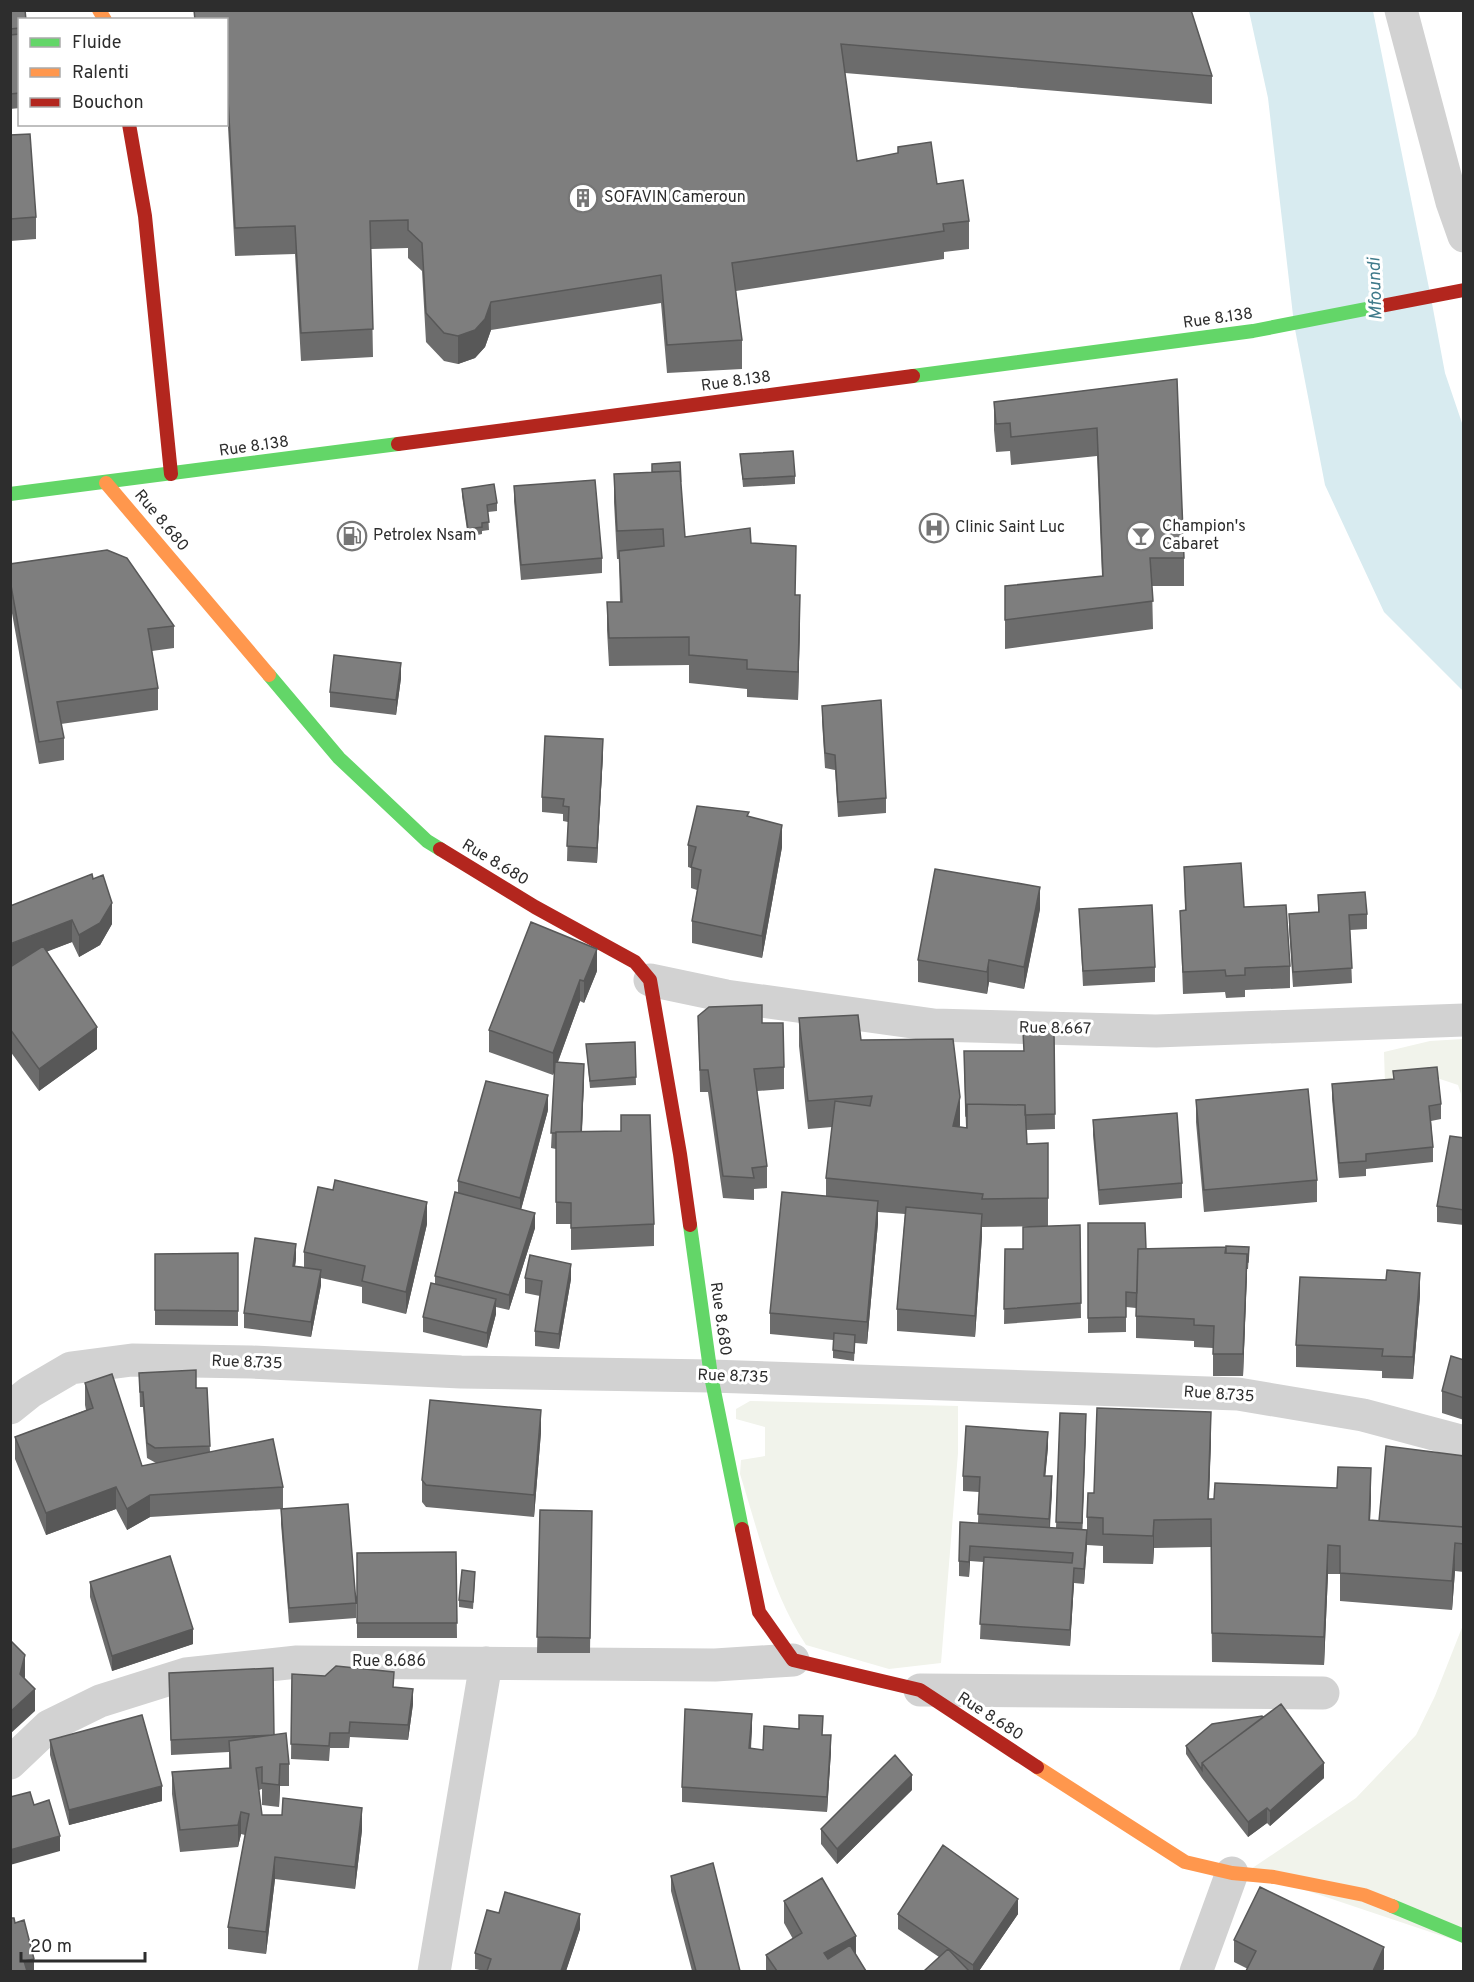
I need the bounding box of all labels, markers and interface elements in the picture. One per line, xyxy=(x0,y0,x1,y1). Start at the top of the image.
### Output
legend xyxy=(18,18,228,126)
text: Fluide xyxy=(72,32,121,55)
text: Ralenti xyxy=(72,62,129,85)
text: Bouchon xyxy=(72,92,144,115)
building icon: SOFAVIN Cameroun xyxy=(567,182,599,214)
place label: SOFAVIN Cameroun xyxy=(604,188,746,208)
water label: Mfoundi xyxy=(1363,256,1389,321)
street label: Rue 8.138 xyxy=(1182,304,1254,334)
street label: Rue 8.138 xyxy=(700,367,772,397)
street label: Rue 8.138 xyxy=(218,432,290,462)
street label: Rue 8.680 xyxy=(129,486,193,556)
hospital icon: Clinic Saint Luc xyxy=(918,512,950,544)
place label: Champion's Cabaret xyxy=(1162,517,1246,555)
place label: Clinic Saint Luc xyxy=(955,518,1065,538)
fuel station icon: Petrolex Nsam xyxy=(336,520,368,552)
bar icon: Champion's Cabaret xyxy=(1125,520,1157,552)
place label: Petrolex Nsam xyxy=(373,526,477,546)
street label: Rue 8.680 xyxy=(458,835,532,891)
street label: Rue 8.667 xyxy=(1019,1018,1091,1040)
street label: Rue 8.680 xyxy=(705,1281,735,1357)
street label: Rue 8.735 xyxy=(211,1352,283,1374)
street label: Rue 8.735 xyxy=(697,1366,769,1388)
street label: Rue 8.735 xyxy=(1183,1383,1255,1407)
street label: Rue 8.686 xyxy=(352,1652,426,1672)
street label: Rue 8.680 xyxy=(953,1688,1027,1746)
scale bar xyxy=(21,1925,146,1963)
text: 20 m xyxy=(30,1936,72,1959)

